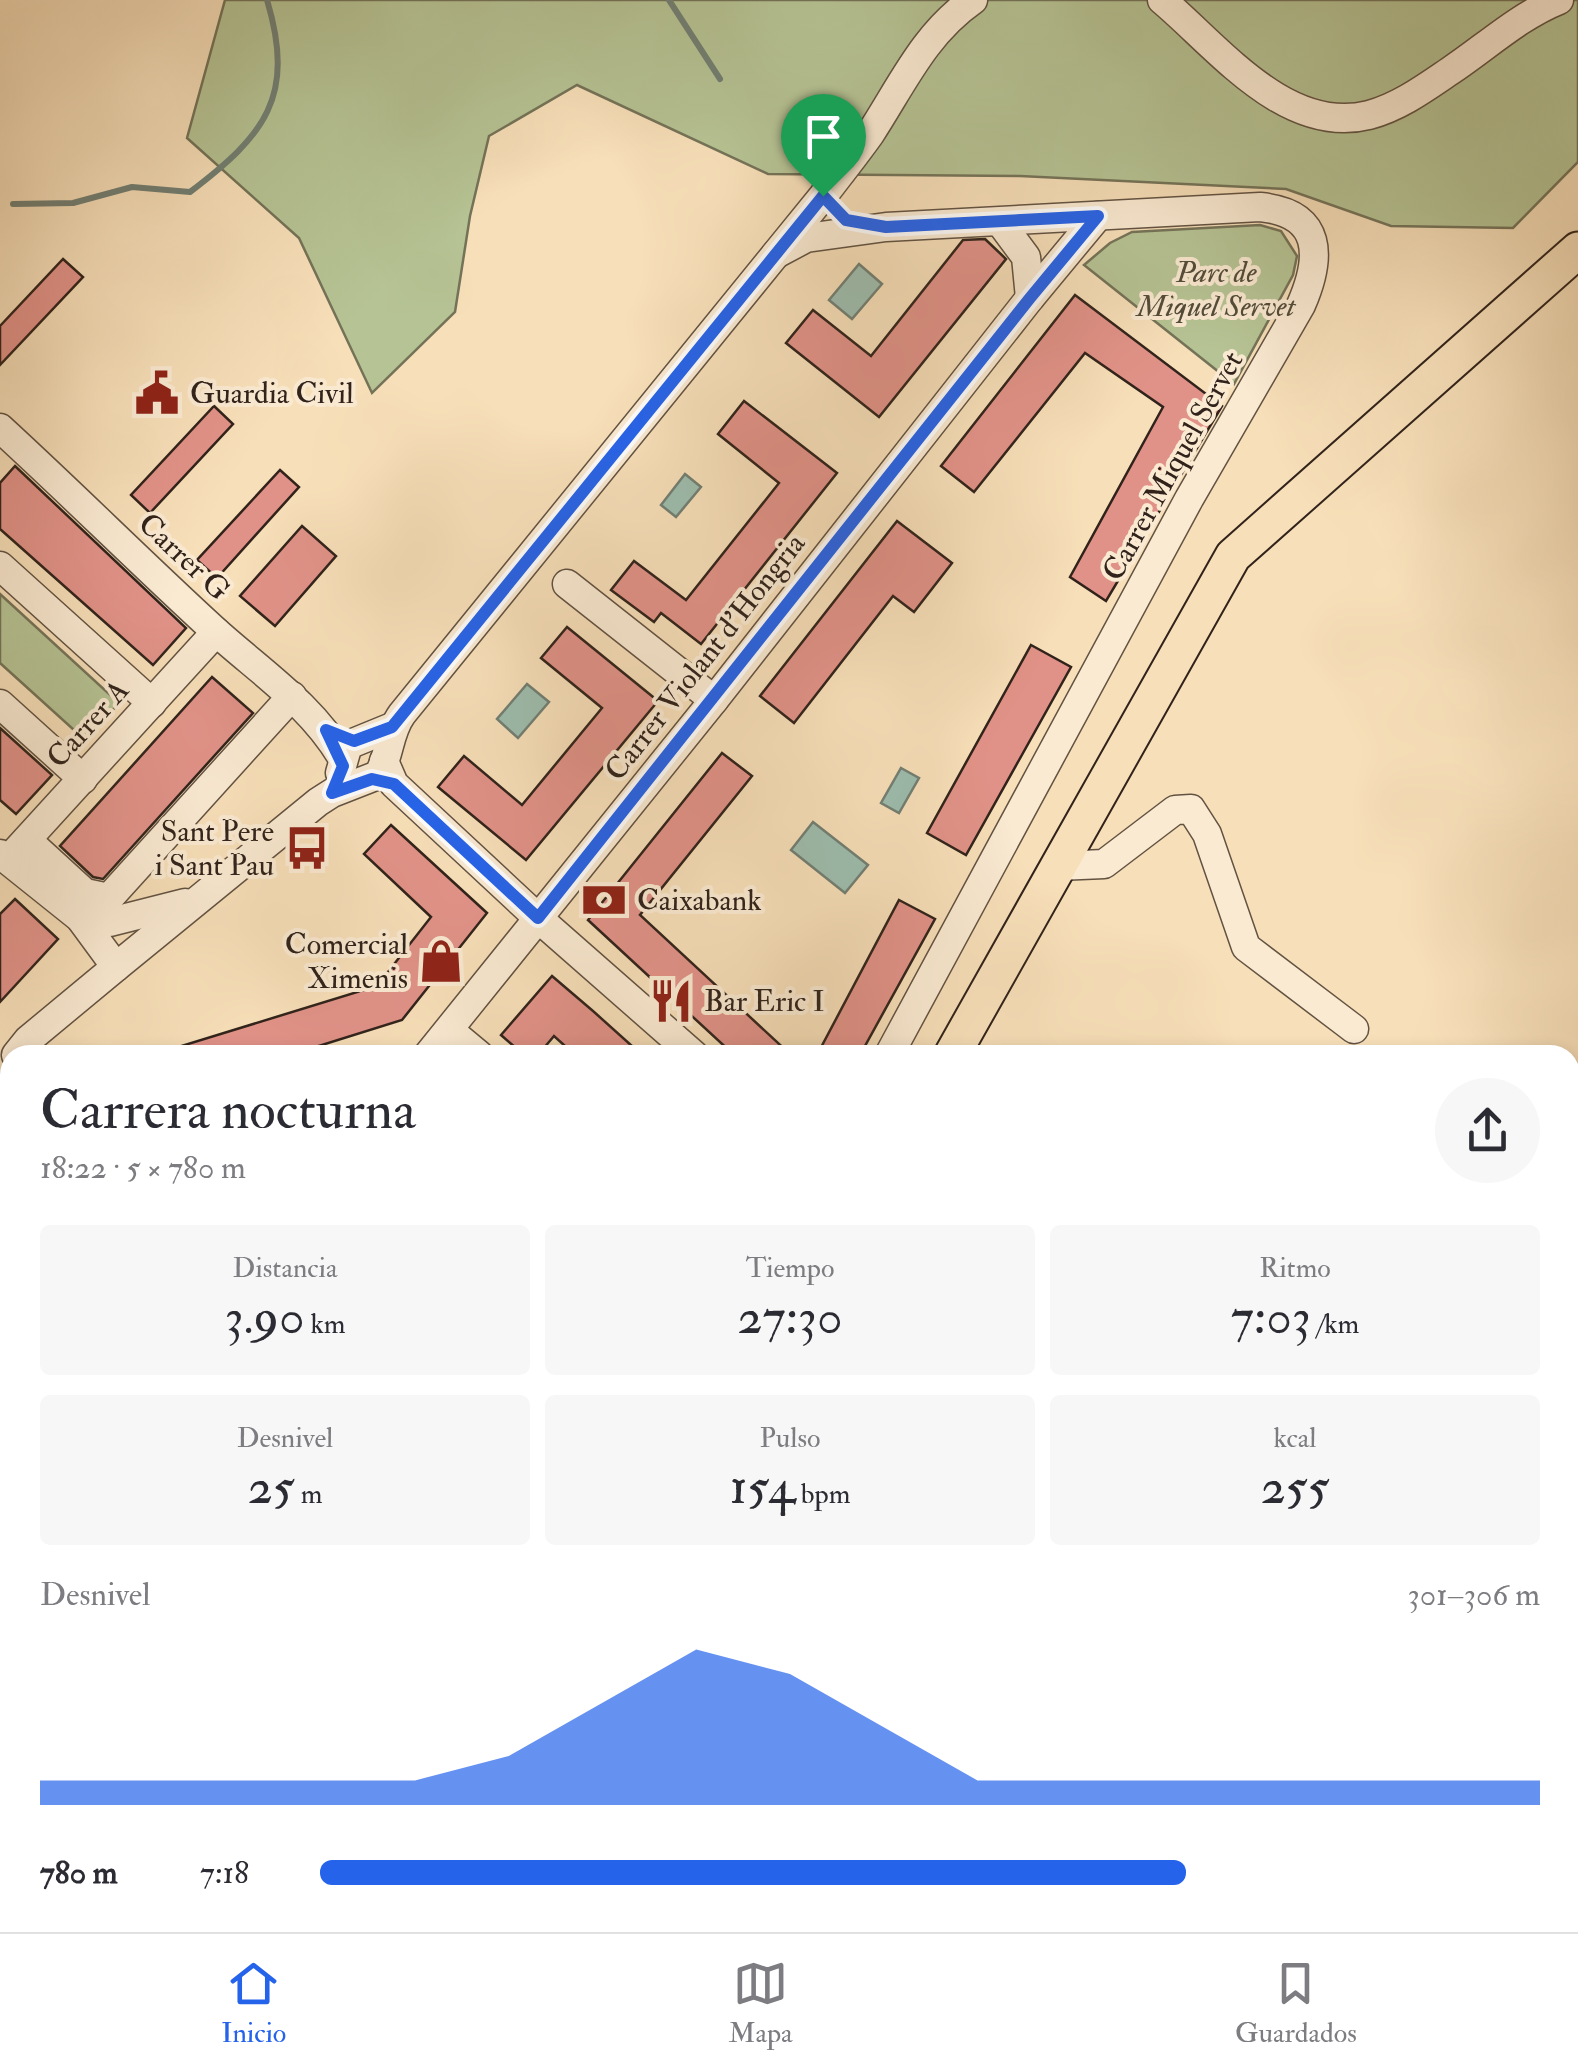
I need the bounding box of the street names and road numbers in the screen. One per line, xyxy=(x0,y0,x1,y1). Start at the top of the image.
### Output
street label: Carrer Miquel Servet xyxy=(1095,345,1252,587)
street label: Carrer G xyxy=(131,505,237,609)
street label: Carrer Violant d'Hongria xyxy=(597,525,813,788)
street label: Carrer A xyxy=(39,672,137,776)

